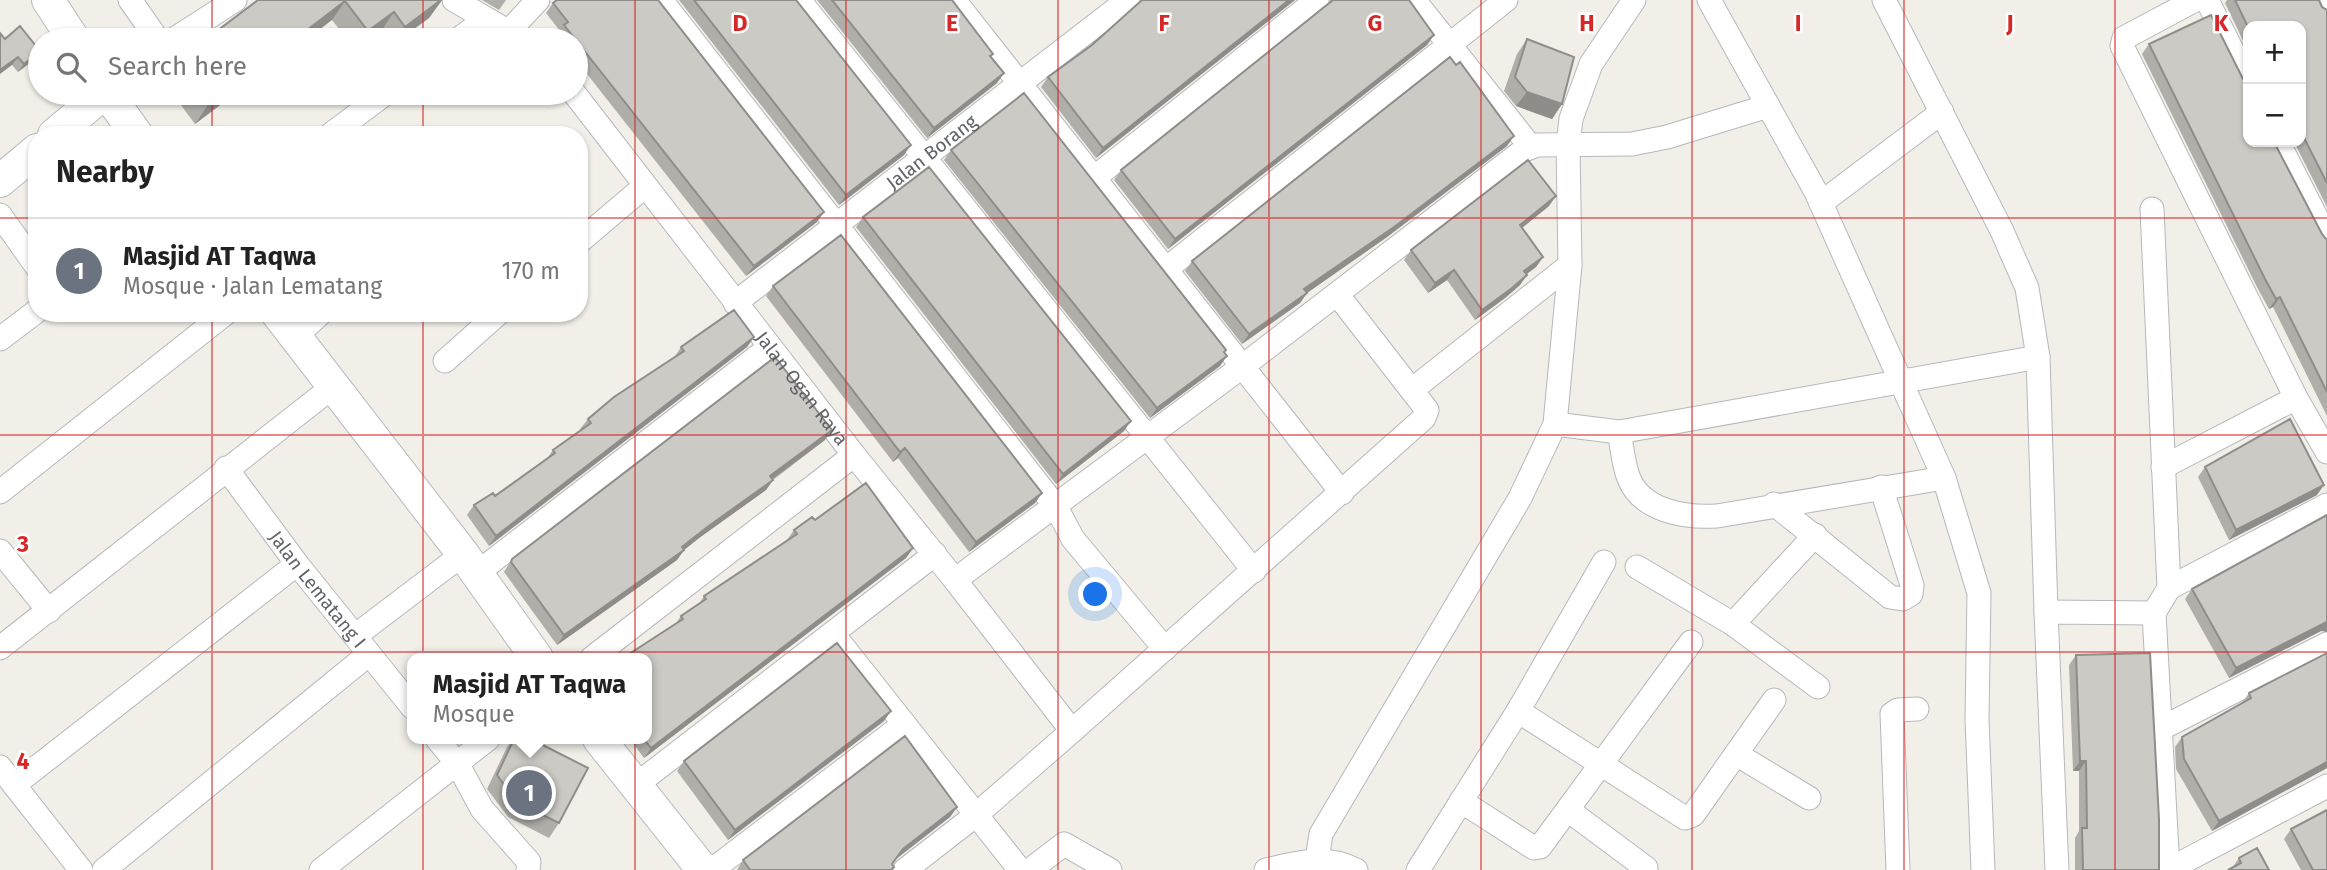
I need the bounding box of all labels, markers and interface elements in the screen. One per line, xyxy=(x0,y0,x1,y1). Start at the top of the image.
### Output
text: D xyxy=(733,9,748,37)
text: E xyxy=(946,9,958,37)
text: F xyxy=(1158,9,1170,37)
text: G xyxy=(1368,9,1382,37)
text: H xyxy=(1579,9,1595,37)
text: I xyxy=(1795,9,1801,37)
text: J xyxy=(2005,9,2014,37)
text: K xyxy=(2214,9,2229,37)
map controls xyxy=(2243,21,2306,147)
button: + xyxy=(2243,21,2306,84)
search box xyxy=(28,28,588,105)
icon: search xyxy=(52,48,90,86)
text: Search here xyxy=(108,51,247,82)
button: − xyxy=(2243,84,2306,147)
street label: Jalan Borang xyxy=(881,109,982,194)
text: Nearby xyxy=(56,154,154,190)
text: Masjid AT Taqwa xyxy=(123,241,317,272)
text: 1 xyxy=(74,257,84,285)
text: 170 m xyxy=(501,257,560,285)
text: Mosque · Jalan Lematang xyxy=(123,272,382,300)
street label: Jalan Ogan Raya xyxy=(751,326,854,450)
street label: Jalan Lematang I xyxy=(265,526,371,652)
text: 3 xyxy=(16,530,29,558)
your location xyxy=(1078,577,1112,611)
popup xyxy=(407,653,652,744)
text: Masjid AT Taqwa xyxy=(433,669,626,700)
text: Mosque xyxy=(433,700,514,728)
text: 4 xyxy=(17,747,30,775)
pin: 1 xyxy=(506,767,552,819)

